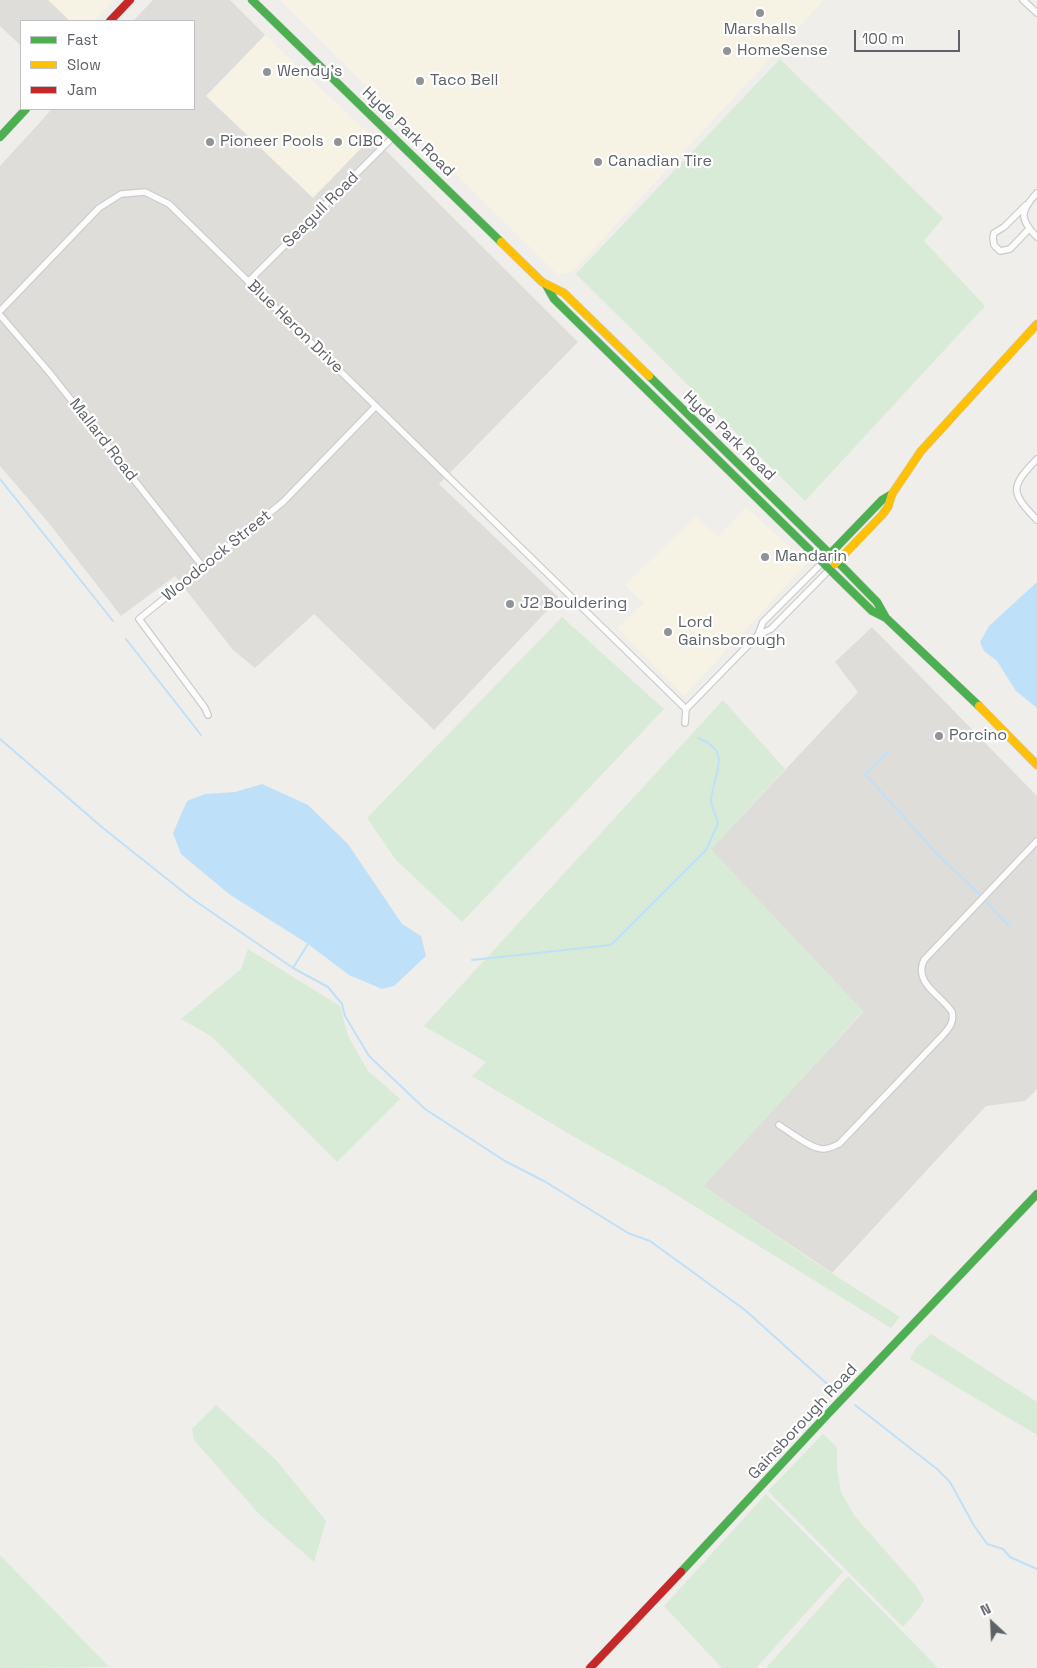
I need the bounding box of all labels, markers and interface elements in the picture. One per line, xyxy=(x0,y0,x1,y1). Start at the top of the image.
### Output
marker: Marshalls xyxy=(754,7,766,19)
legend xyxy=(20,20,195,110)
place label: Marshalls xyxy=(724,20,796,40)
scale bar xyxy=(857,20,963,52)
text: 100 m xyxy=(862,29,904,48)
text: Fast xyxy=(67,30,98,49)
place label: HomeSense xyxy=(737,41,828,61)
marker: HomeSense xyxy=(721,45,733,57)
text: Slow xyxy=(67,55,101,74)
place label: Wendy's xyxy=(277,62,343,82)
marker: Wendy's xyxy=(261,66,273,78)
place label: Taco Bell xyxy=(430,71,498,91)
marker: Taco Bell xyxy=(414,75,426,87)
text: Jam xyxy=(67,80,97,99)
street label: Hyde Park Road xyxy=(358,83,458,181)
place label: Pioneer Pools xyxy=(220,132,324,152)
place label: CIBC xyxy=(348,132,383,152)
marker: Pioneer Pools xyxy=(204,136,216,148)
marker: CIBC xyxy=(332,136,344,148)
place label: Canadian Tire xyxy=(608,152,712,172)
marker: Canadian Tire xyxy=(592,156,604,168)
street label: Seagull Road xyxy=(279,168,363,252)
street label: Blue Heron Drive xyxy=(243,276,347,378)
street label: Hyde Park Road xyxy=(679,387,779,485)
street label: Mallard Road xyxy=(65,395,141,485)
street label: Woodcock Street xyxy=(159,506,275,606)
place label: Mandarin xyxy=(775,547,847,567)
marker: Mandarin xyxy=(759,551,771,563)
place label: J2 Bouldering xyxy=(520,594,627,614)
marker: J2 Bouldering xyxy=(504,598,516,610)
place label: Lord Gainsborough xyxy=(678,613,786,651)
marker: Lord Gainsborough xyxy=(662,626,674,638)
place label: Porcino xyxy=(949,726,1007,746)
marker: Porcino xyxy=(933,730,945,742)
street label: Gainsborough Road xyxy=(744,1360,862,1484)
north arrow xyxy=(967,1598,1017,1648)
text: N xyxy=(978,1599,994,1620)

